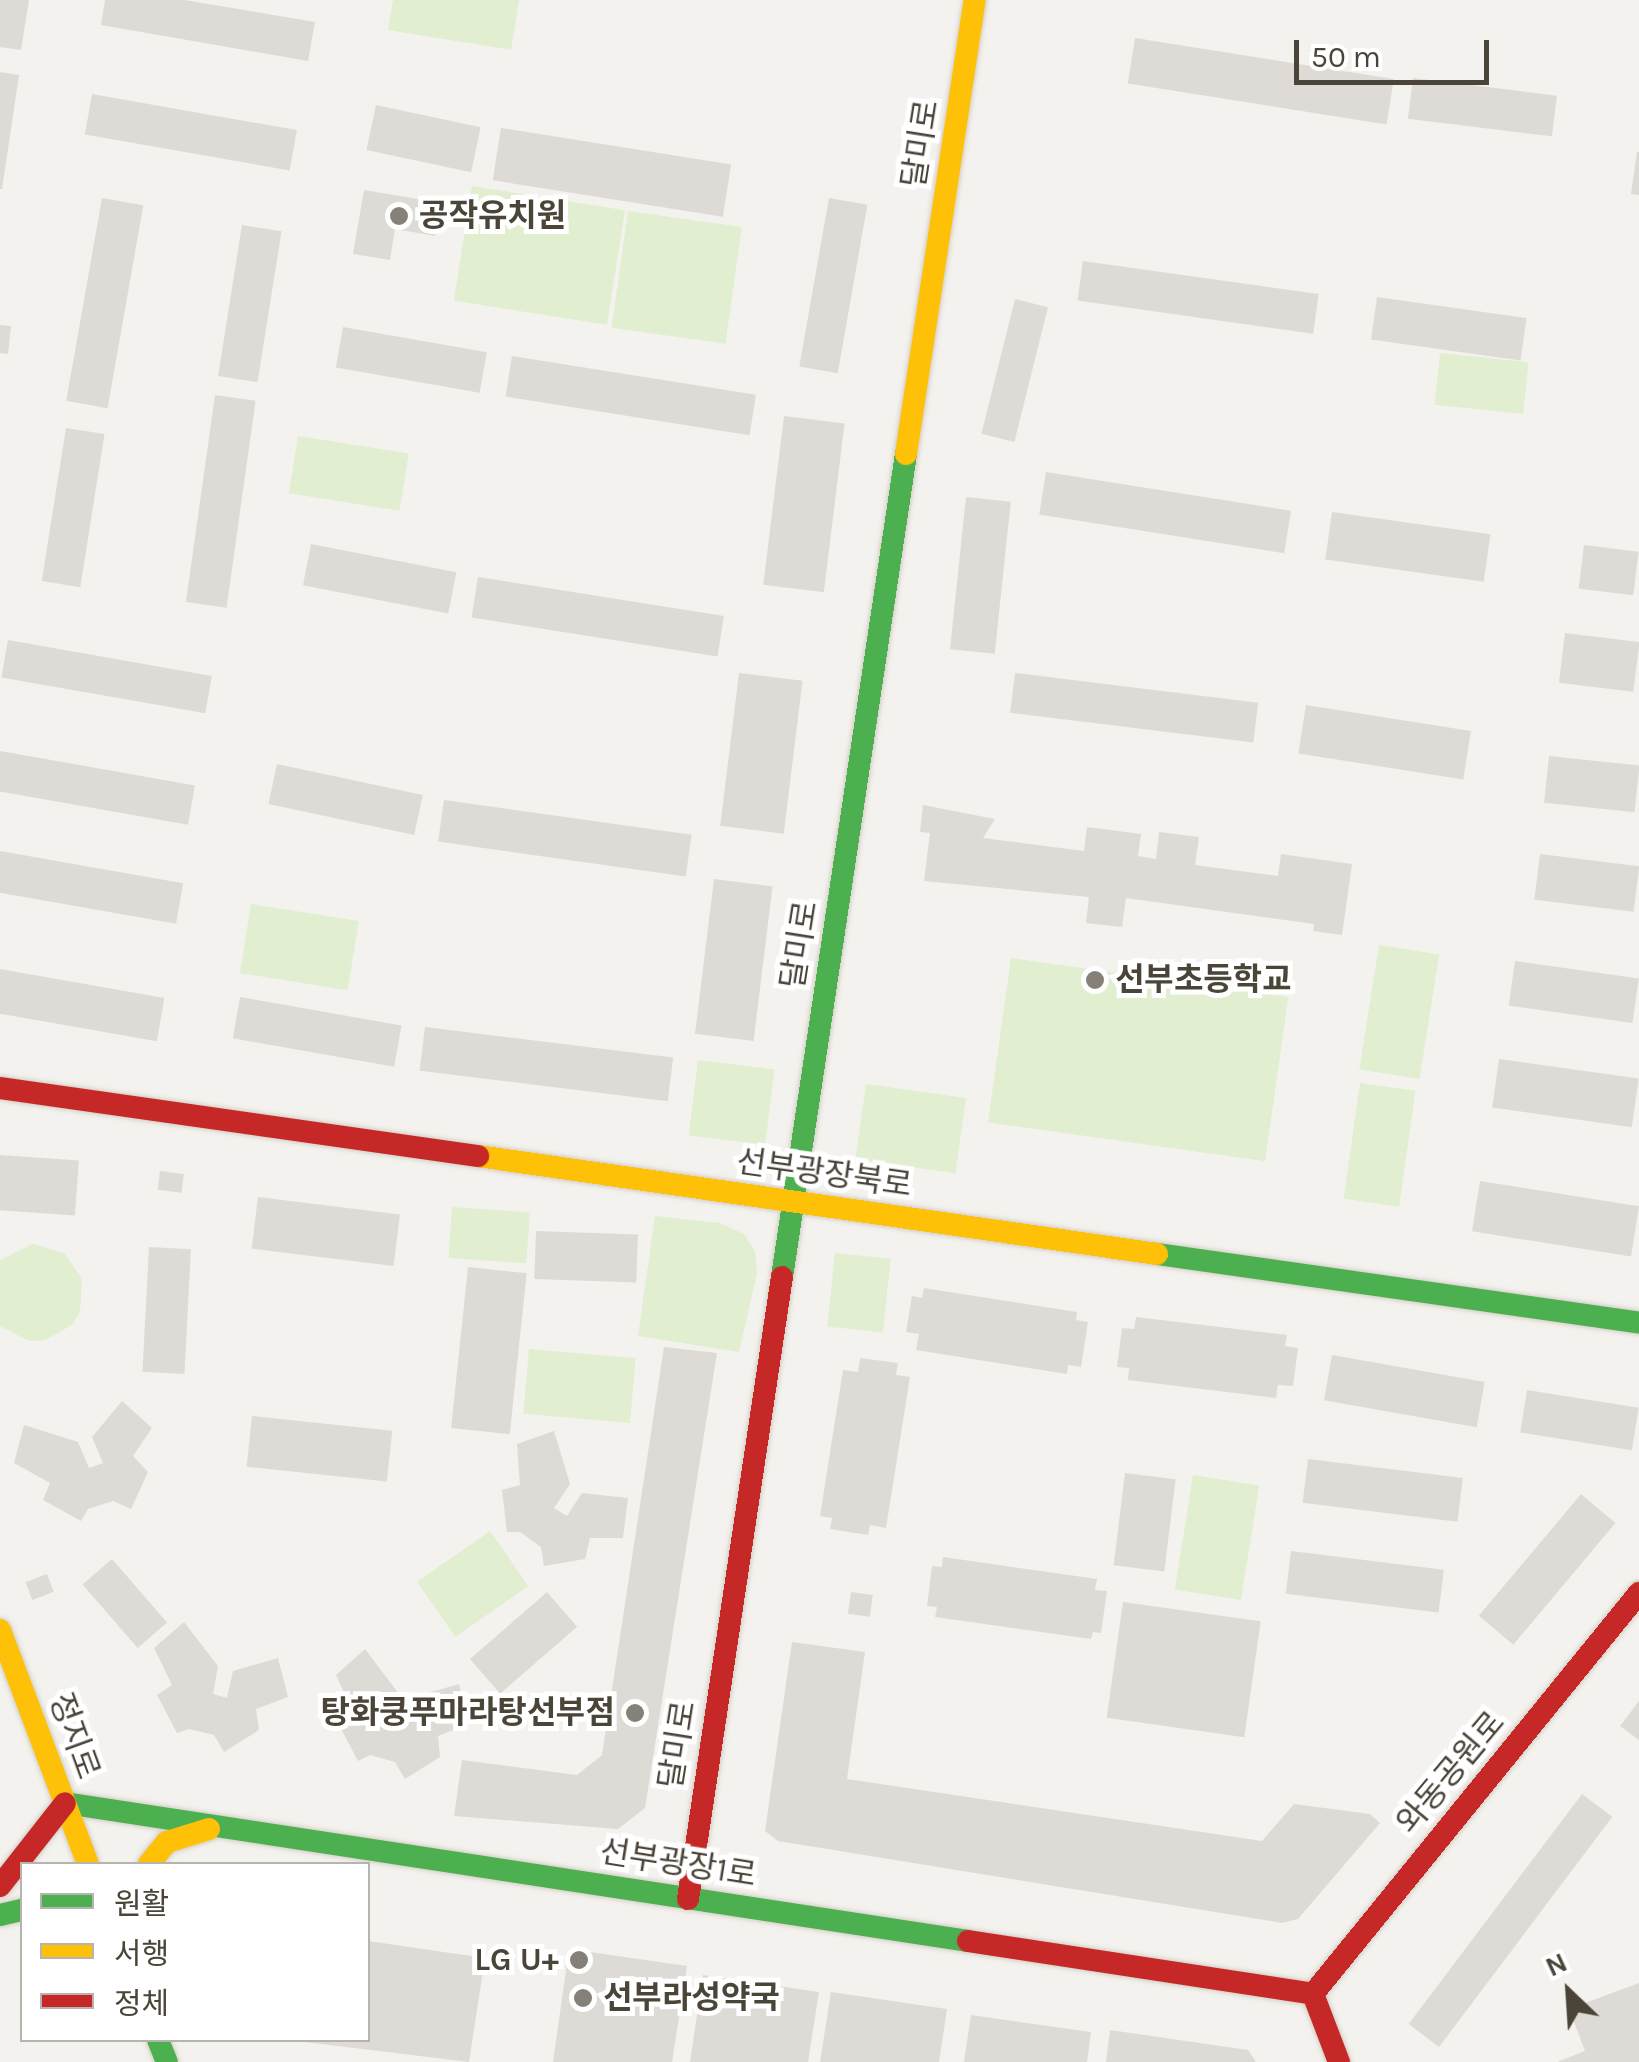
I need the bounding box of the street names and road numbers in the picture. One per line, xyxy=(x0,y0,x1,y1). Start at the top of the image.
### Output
street label: 달미로 xyxy=(895,97,947,191)
street label: 달미로 xyxy=(774,898,826,992)
street label: 선부광장북로 xyxy=(734,1143,914,1205)
street label: 정지로 xyxy=(41,1688,107,1784)
street label: 달미로 xyxy=(652,1698,704,1792)
street label: 와동공원로 xyxy=(1389,1704,1513,1842)
street label: 선부광장1로 xyxy=(597,1833,759,1895)

